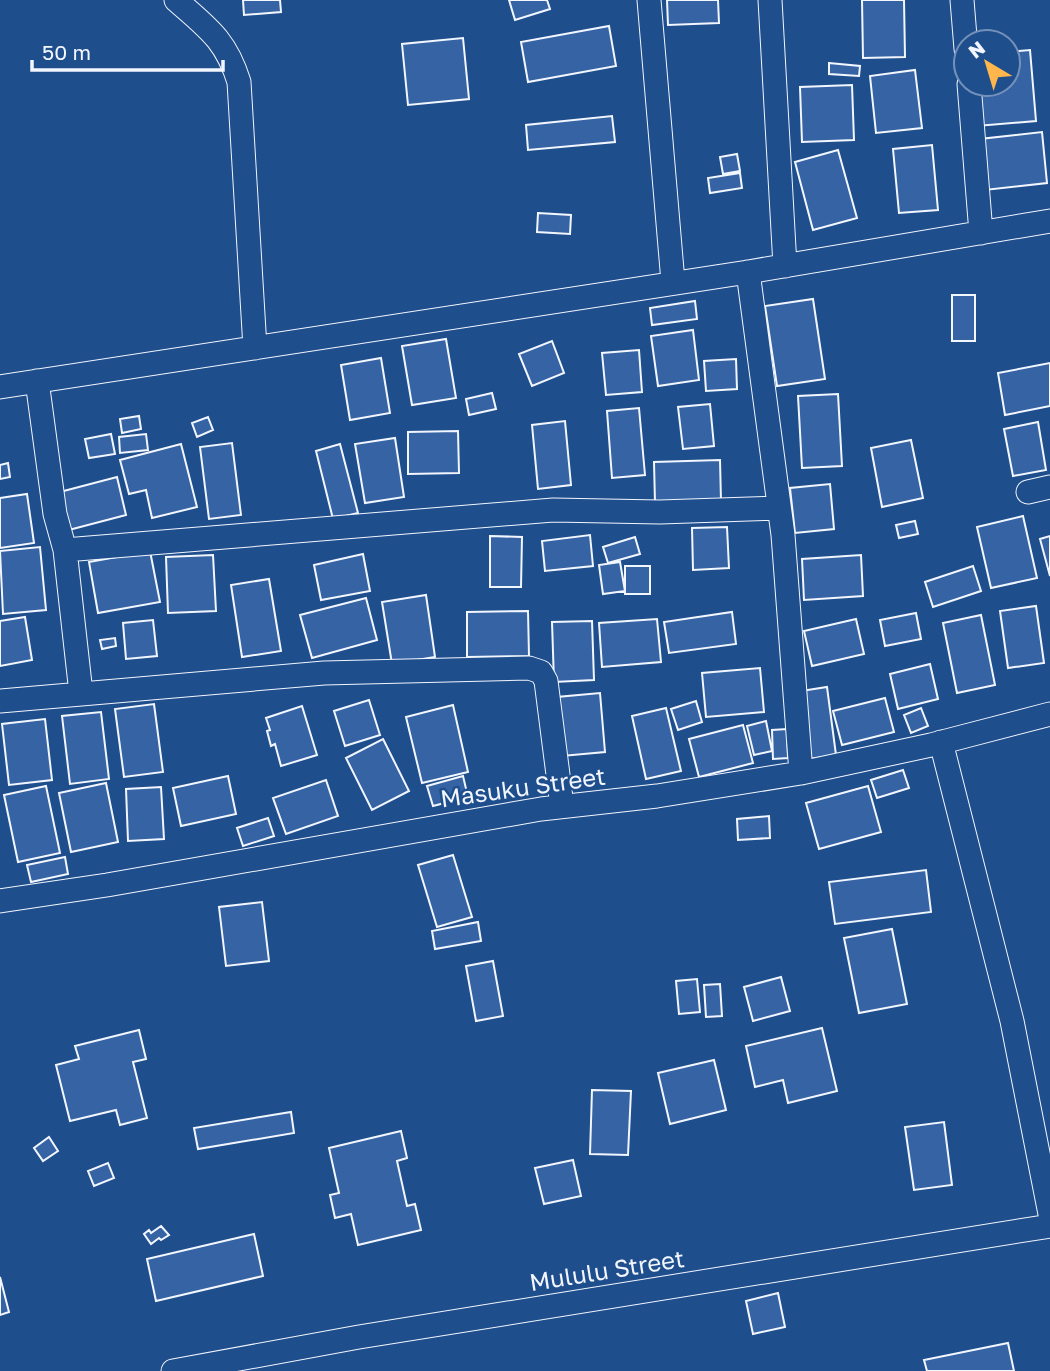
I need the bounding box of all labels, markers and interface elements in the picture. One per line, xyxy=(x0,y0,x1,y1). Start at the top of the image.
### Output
scale bar xyxy=(32,28,222,72)
north arrow xyxy=(952,28,1022,98)
text: N xyxy=(963,36,989,63)
text: 50 m xyxy=(42,39,91,65)
street label: Masuku Street xyxy=(438,761,607,812)
street label: Mululu Street xyxy=(527,1243,686,1296)

